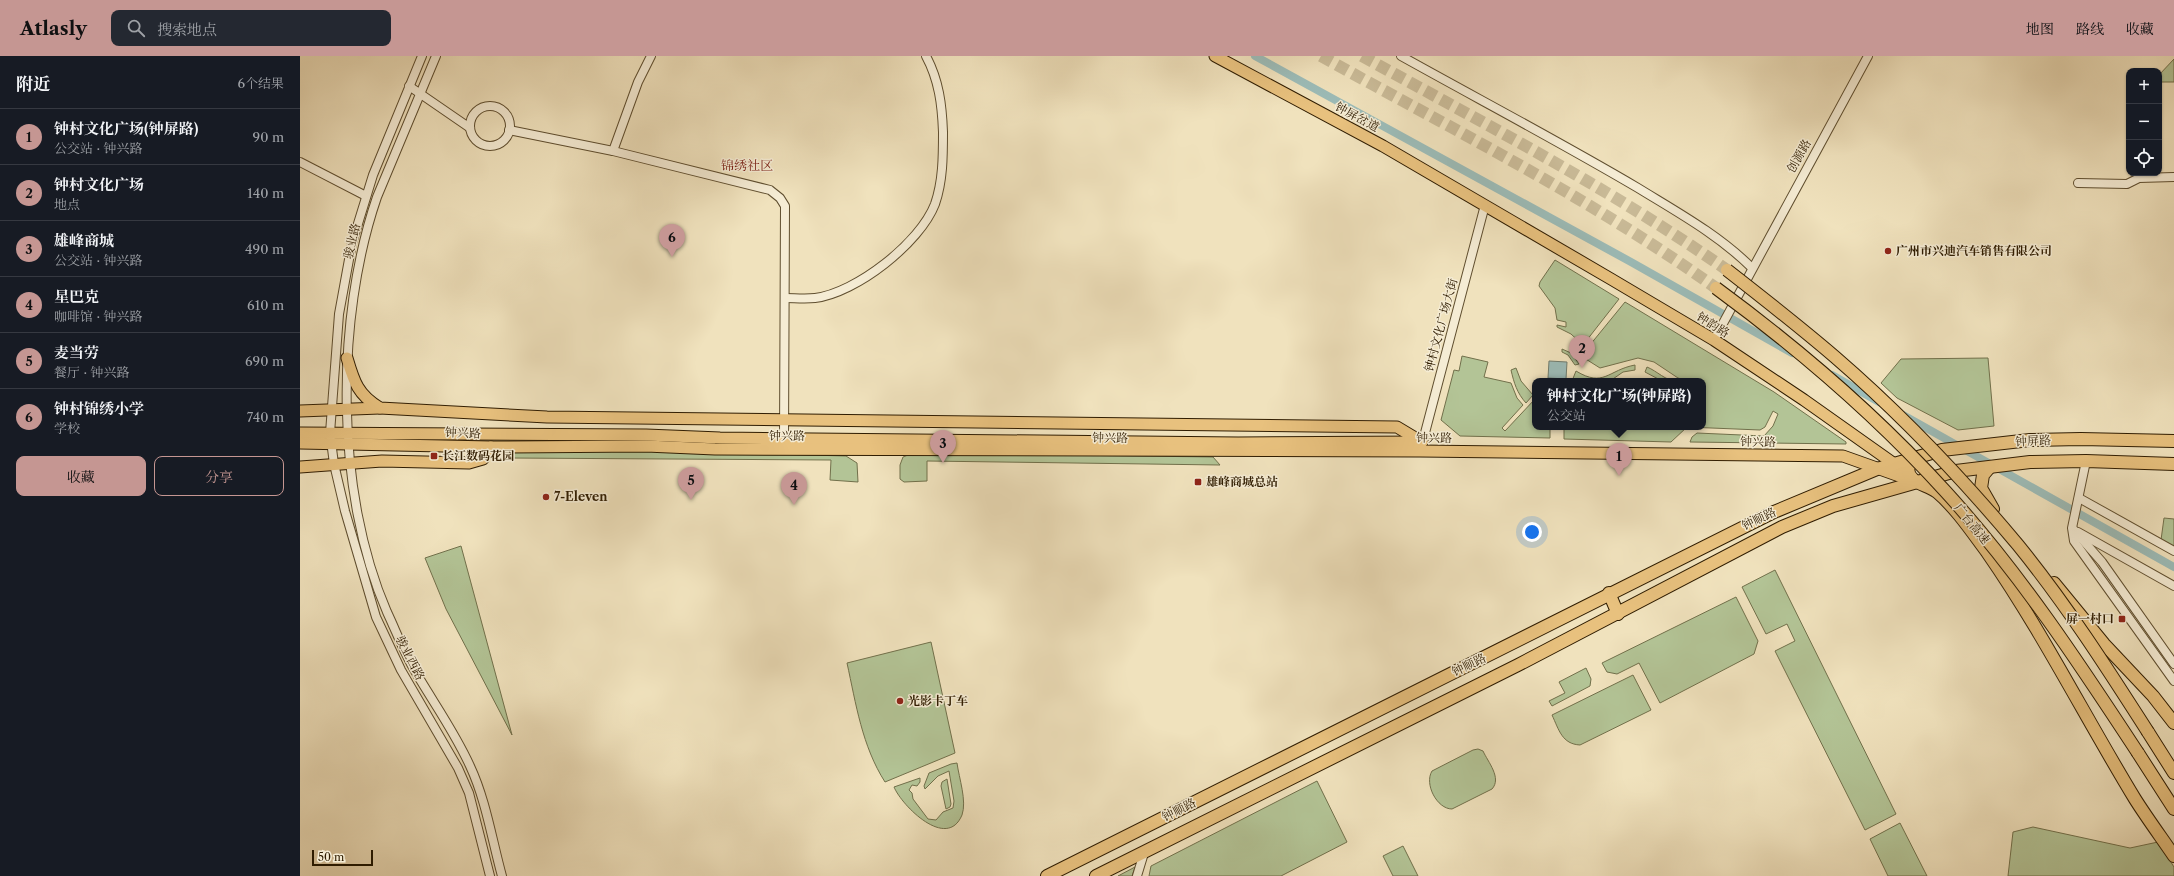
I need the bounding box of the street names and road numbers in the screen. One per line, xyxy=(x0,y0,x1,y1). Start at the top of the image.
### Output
street label: 钟屏岔道 xyxy=(1333,99,1382,134)
street label: 创源路 xyxy=(1783,136,1814,175)
street label: 骏业路 xyxy=(340,222,363,260)
street label: 钟村文化广场大街 xyxy=(1421,276,1460,373)
street label: 钟韵路 xyxy=(1694,309,1733,340)
street label: 钟兴路 xyxy=(445,424,481,441)
street label: 钟兴路 xyxy=(769,428,805,443)
street label: 钟兴路 xyxy=(1092,430,1128,445)
street label: 钟兴路 xyxy=(1416,430,1452,445)
street label: 钟屏路 xyxy=(2015,432,2051,449)
street label: 钟兴路 xyxy=(1740,434,1776,449)
street label: 广台高速 xyxy=(1951,500,1993,547)
street label: 钟顺路 xyxy=(1739,504,1778,533)
street label: 骏业西路 xyxy=(393,633,428,683)
street label: 钟顺路 xyxy=(1449,650,1488,679)
street label: 钟顺路 xyxy=(1159,795,1198,824)

